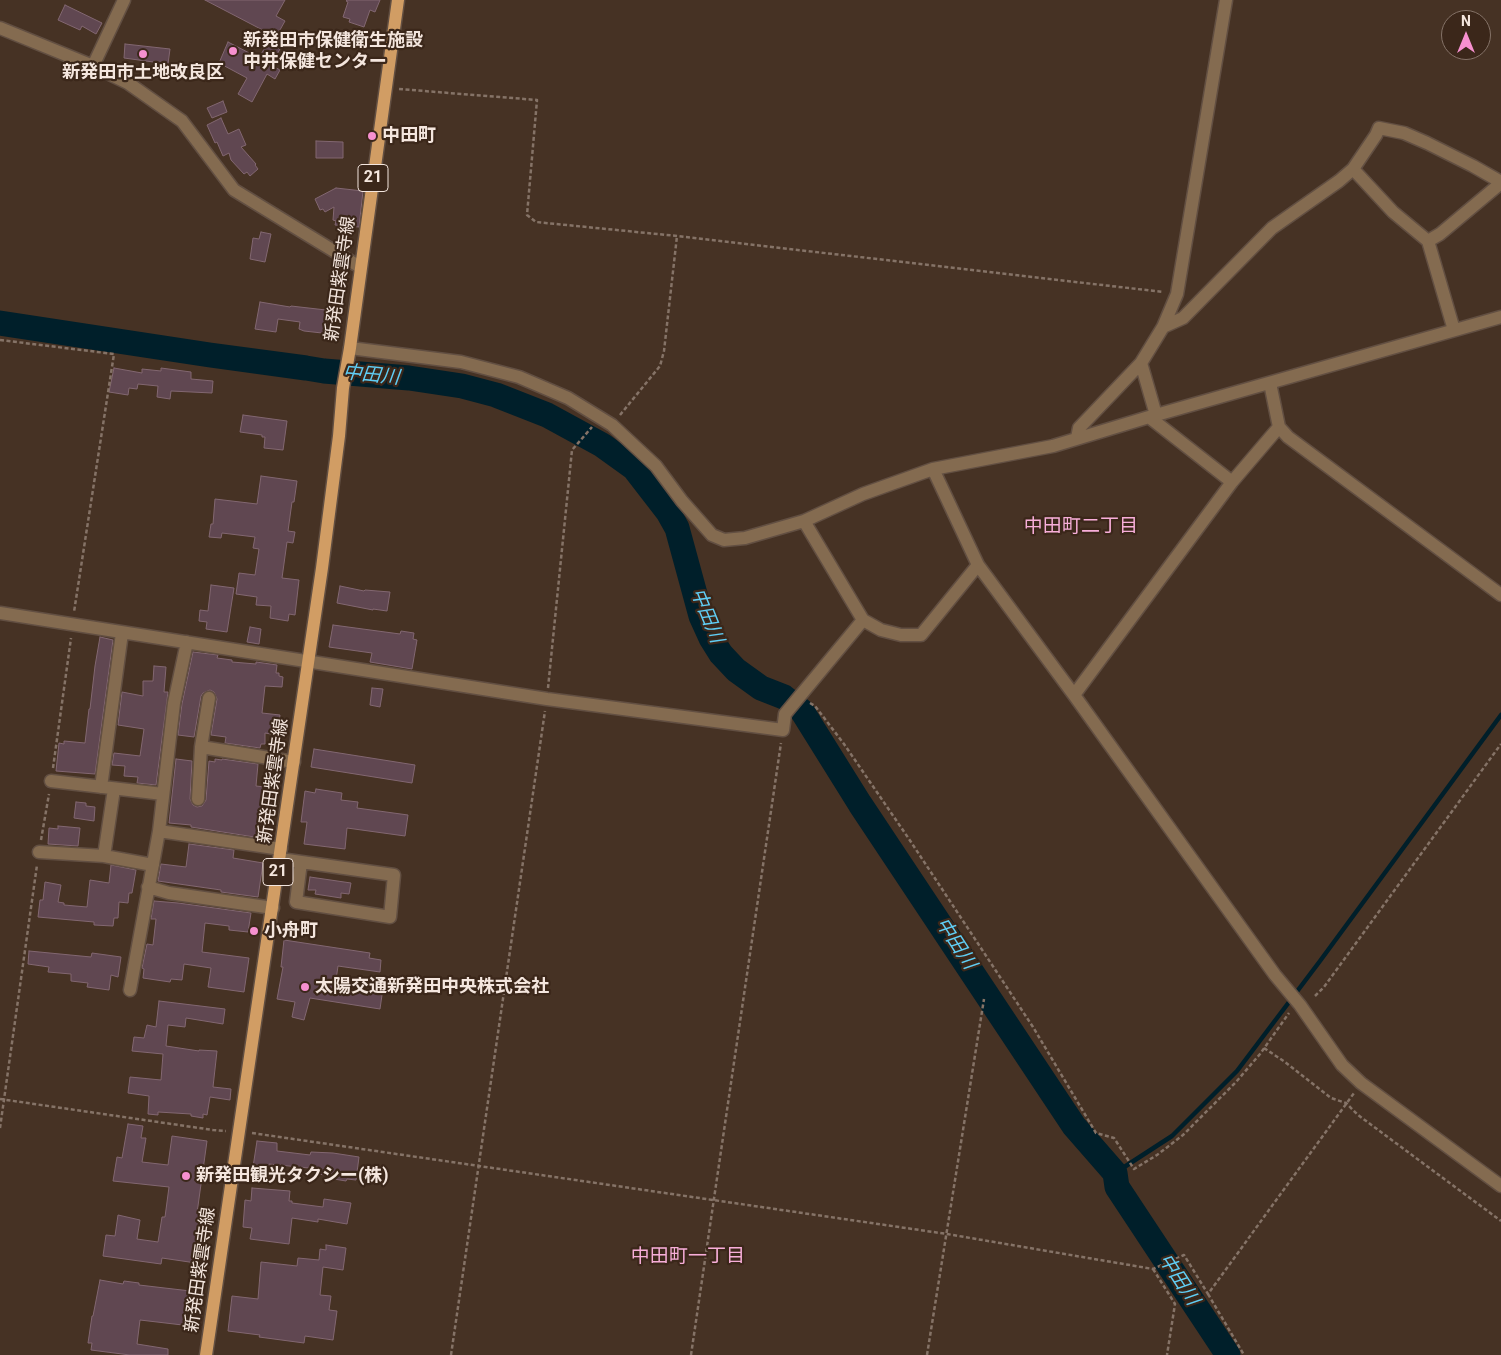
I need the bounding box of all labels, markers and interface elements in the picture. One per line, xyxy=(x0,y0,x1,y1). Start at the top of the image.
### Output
north arrow xyxy=(1441,10,1491,60)
text: N xyxy=(1461,13,1471,29)
place label: 新発田市保健衛生施設 中井保健センター xyxy=(243,30,423,72)
marker: 新発田市保健衛生施設 中井保健センター xyxy=(227,45,239,57)
marker: 新発田市土地改良区 xyxy=(137,48,149,60)
place label: 新発田市土地改良区 xyxy=(62,62,224,84)
place label: 中田町 xyxy=(382,125,436,147)
marker: 中田町 xyxy=(366,130,378,142)
road number: 21 xyxy=(358,164,388,192)
street label: 新発田紫雲寺線 xyxy=(322,215,360,343)
water label: 中田川 xyxy=(341,362,401,390)
district label: 中田町二丁目 xyxy=(1024,516,1138,538)
water label: 中田川 xyxy=(685,585,727,647)
street label: 新発田紫雲寺線 xyxy=(255,717,293,845)
road number: 21 xyxy=(263,859,293,886)
water label: 中田川 xyxy=(930,914,980,974)
place label: 小舟町 xyxy=(264,920,318,942)
marker: 小舟町 xyxy=(248,925,260,937)
place label: 太陽交通新発田中央株式会社 xyxy=(315,976,549,998)
marker: 太陽交通新発田中央株式会社 xyxy=(299,981,311,993)
place label: 新発田観光タクシー(株) xyxy=(196,1165,389,1187)
marker: 新発田観光タクシー(株) xyxy=(180,1170,192,1182)
street label: 新発田紫雲寺線 xyxy=(182,1206,220,1334)
district label: 中田町一丁目 xyxy=(631,1246,745,1268)
water label: 中田川 xyxy=(1153,1250,1203,1310)

